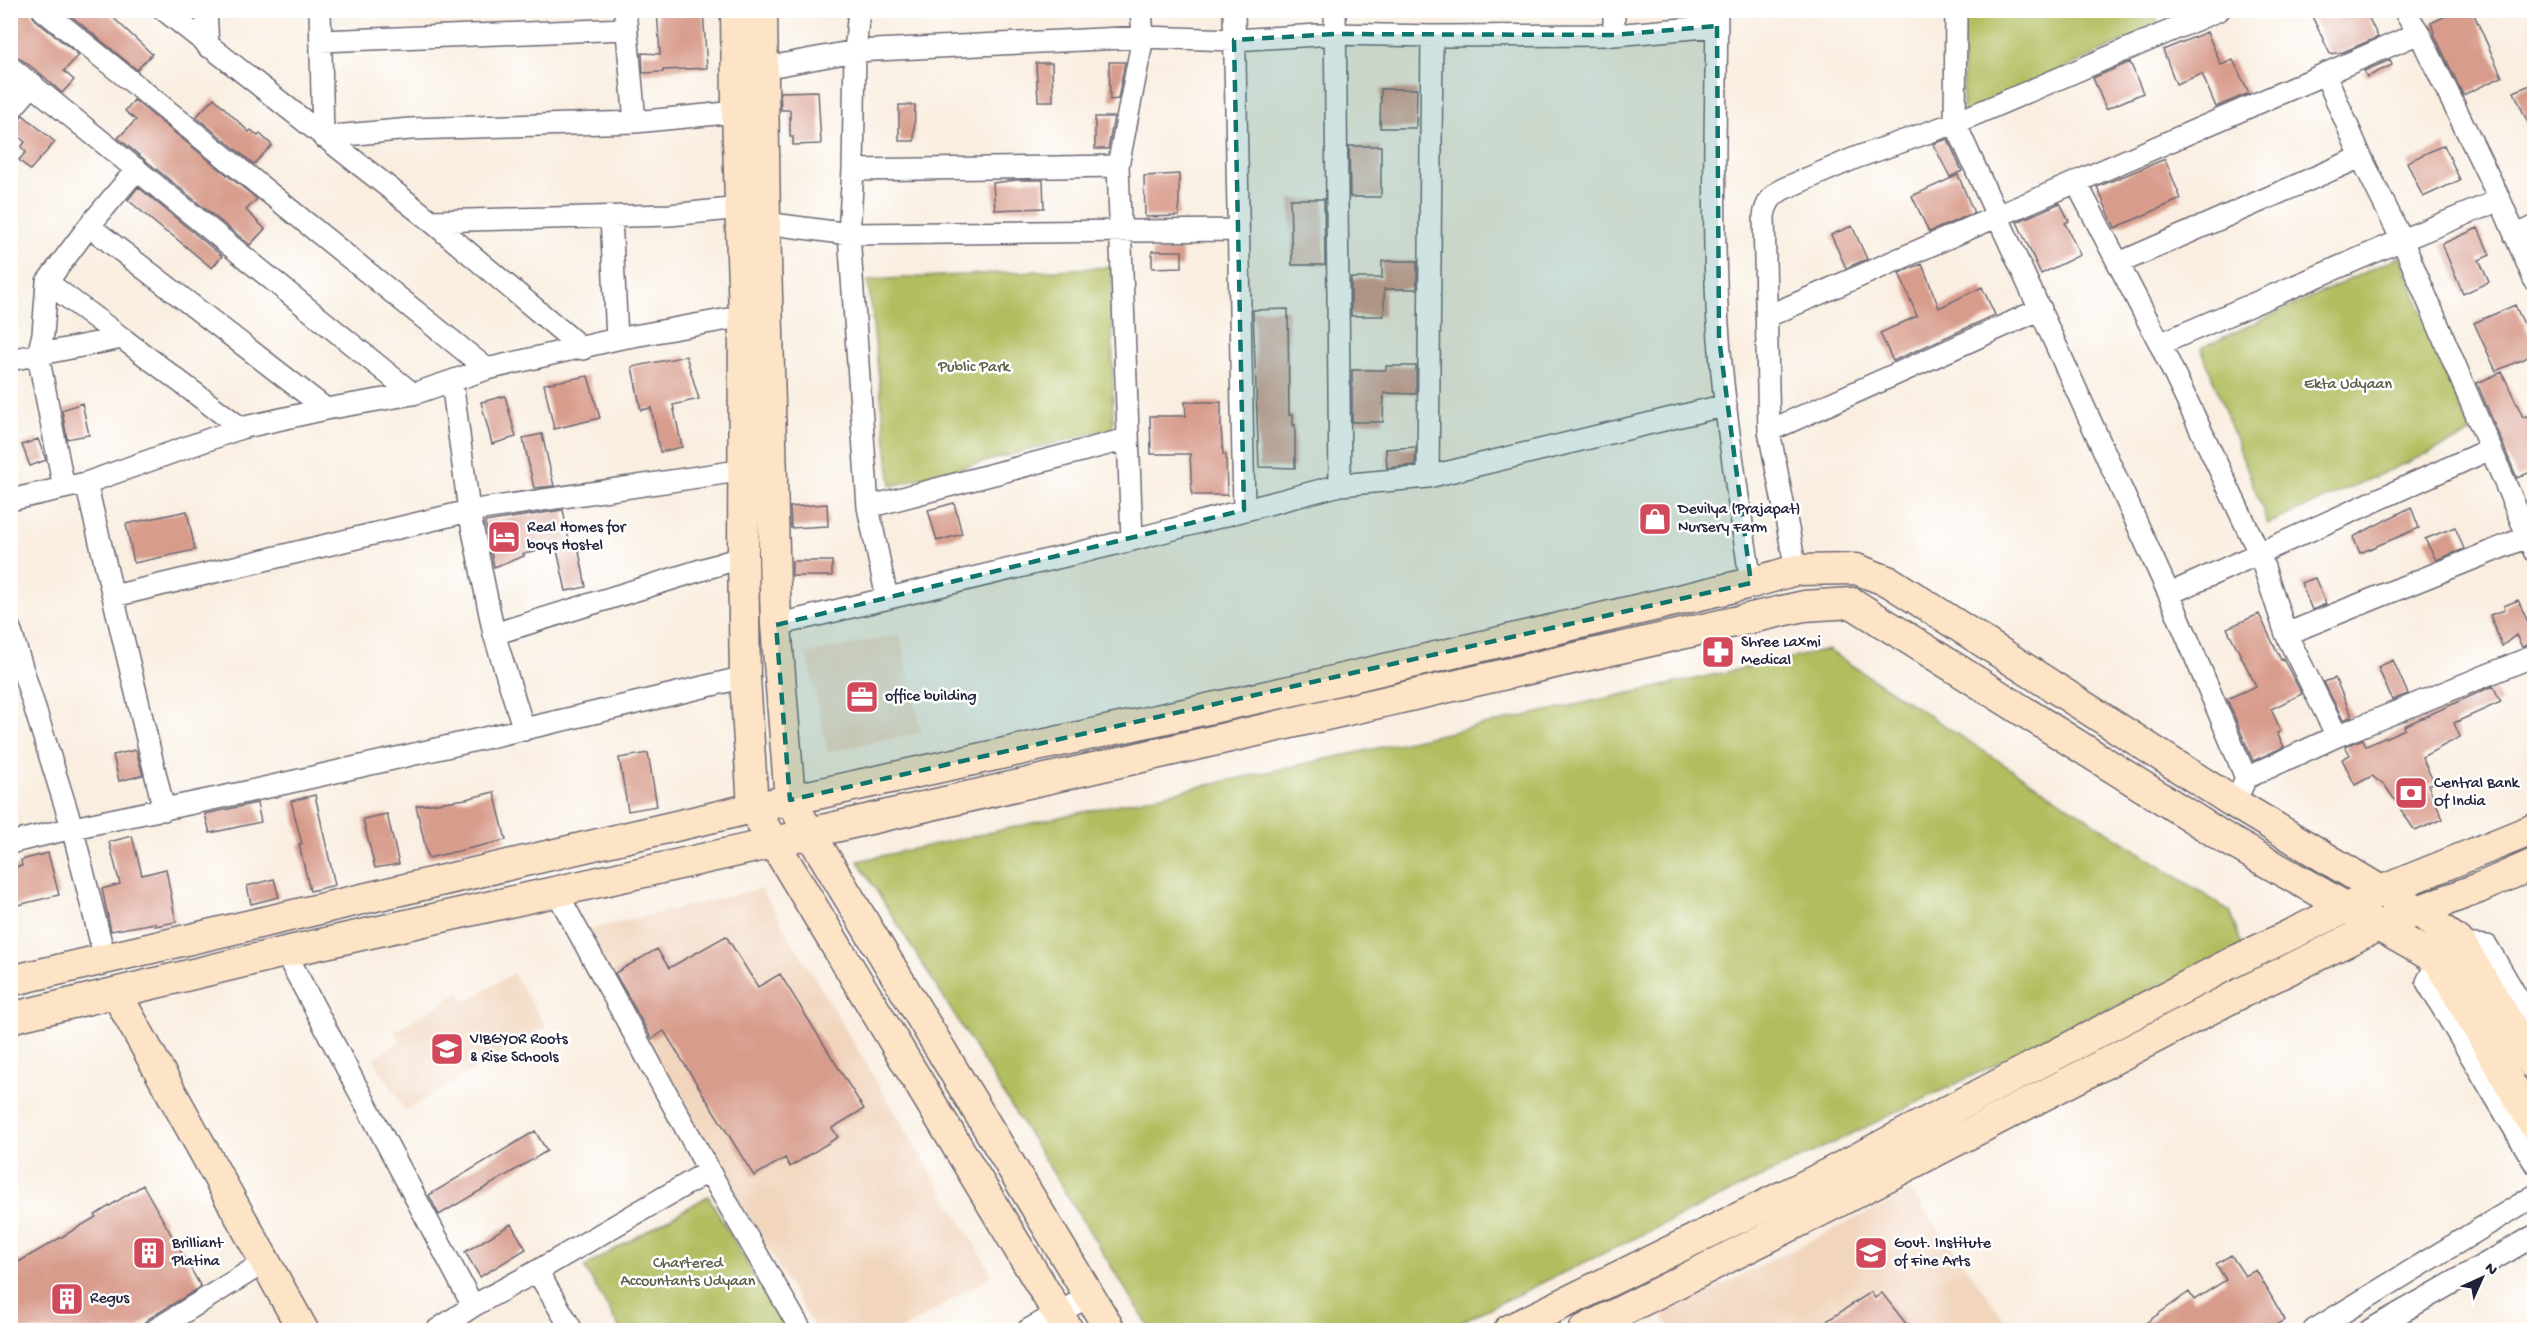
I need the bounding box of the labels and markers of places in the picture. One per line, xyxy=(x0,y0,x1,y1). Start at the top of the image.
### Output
shop icon: Devilya (Prajapat) Nursery Farm xyxy=(1637,501,1673,537)
place label: Devilya (Prajapat) Nursery Farm xyxy=(1677,501,1801,538)
hotel icon: Real Homes for boys Hostel xyxy=(486,519,522,555)
place label: Real Homes for boys Hostel xyxy=(527,519,627,556)
pharmacy icon: Shree Laxmi Medical xyxy=(1700,634,1736,670)
place label: Shree Laxmi Medical xyxy=(1741,634,1821,671)
office icon: office building xyxy=(844,679,880,715)
place label: office building xyxy=(885,688,977,707)
bank icon: Central Bank Of India xyxy=(2393,775,2429,811)
place label: Central Bank Of India xyxy=(2434,775,2521,812)
school or university icon: VIBGYOR Roots & Rise Schools xyxy=(429,1031,465,1067)
place label: VIBGYOR Roots & Rise Schools xyxy=(469,1031,569,1068)
building icon: Brilliant Platina xyxy=(131,1235,167,1271)
place label: Brilliant Platina xyxy=(171,1235,224,1272)
school or university icon: Govt. Institute of Fine Arts xyxy=(1853,1235,1889,1271)
place label: Govt. Institute of Fine Arts xyxy=(1894,1235,1992,1272)
building icon: Regus xyxy=(49,1281,85,1317)
place label: Regus xyxy=(90,1290,130,1309)

